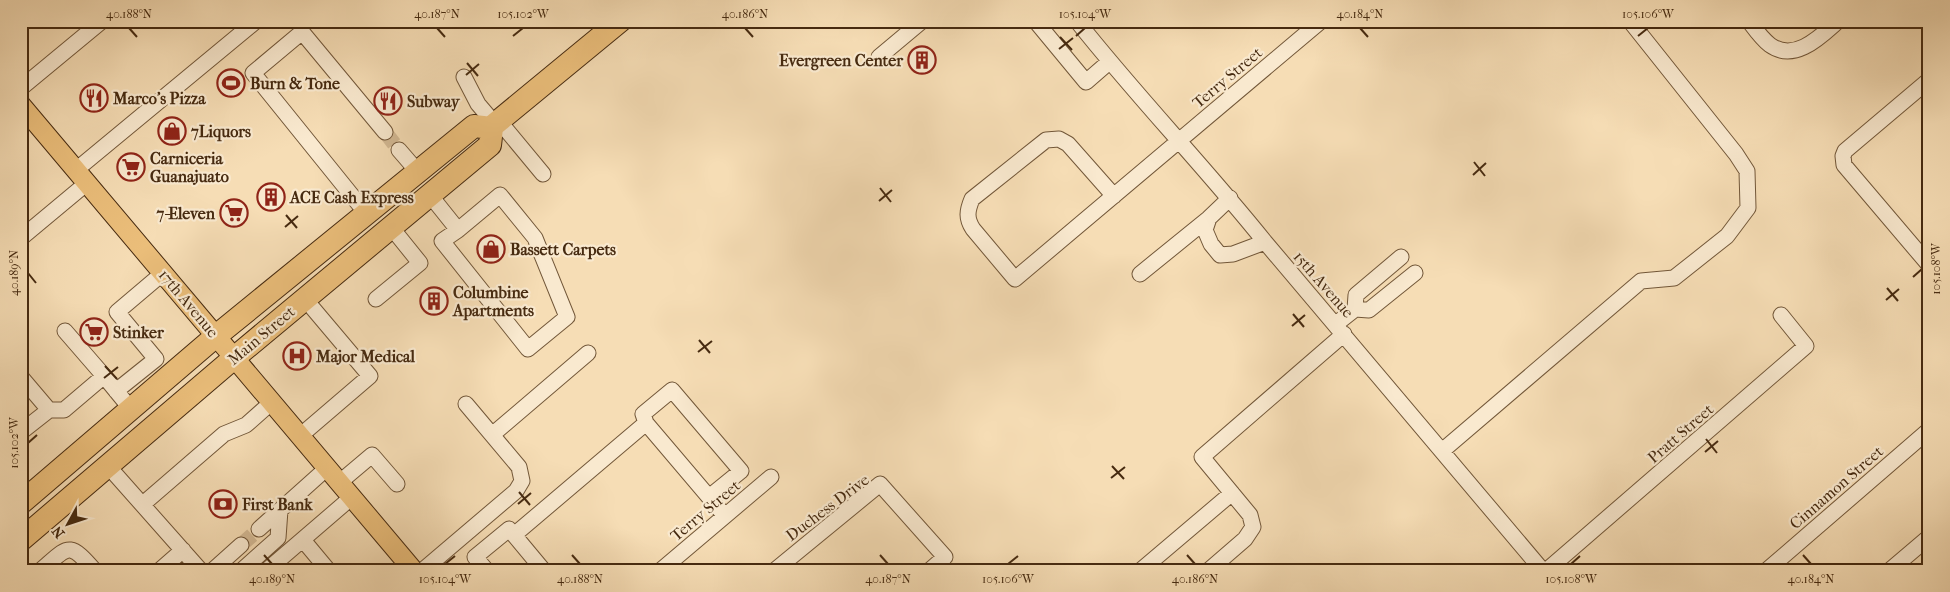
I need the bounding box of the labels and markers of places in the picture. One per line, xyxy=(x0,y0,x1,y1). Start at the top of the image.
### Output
building icon: Evergreen Center xyxy=(907,45,937,75)
place label: Evergreen Center xyxy=(779,51,904,71)
sports icon: Burn & Tone xyxy=(216,68,246,98)
place label: Burn & Tone xyxy=(250,74,340,93)
restaurant icon: Marco's Pizza xyxy=(79,83,109,113)
restaurant icon: Subway xyxy=(373,86,403,116)
place label: Marco's Pizza xyxy=(112,89,206,108)
place label: Subway xyxy=(407,92,461,112)
shop icon: 7Liquors xyxy=(157,116,187,146)
place label: 7Liquors xyxy=(190,122,251,142)
place label: Carniceria Guanajuato xyxy=(150,149,229,186)
supermarket icon: Carniceria Guanajuato xyxy=(116,152,146,182)
building icon: ACE Cash Express xyxy=(256,182,286,212)
place label: ACE Cash Express xyxy=(289,188,414,208)
supermarket icon: 7-Eleven xyxy=(219,198,249,228)
place label: 7-Eleven xyxy=(155,204,216,223)
shop icon: Bassett Carpets xyxy=(476,234,506,264)
place label: Bassett Carpets xyxy=(510,240,616,260)
place label: Columbine Apartments xyxy=(452,283,534,321)
building icon: Columbine Apartments xyxy=(419,286,449,316)
supermarket icon: Stinker xyxy=(79,317,109,347)
place label: Stinker xyxy=(113,323,165,342)
hospital icon: Major Medical xyxy=(282,341,312,371)
place label: Major Medical xyxy=(315,347,415,366)
bank icon: First Bank xyxy=(208,489,238,519)
place label: First Bank xyxy=(241,495,313,514)

